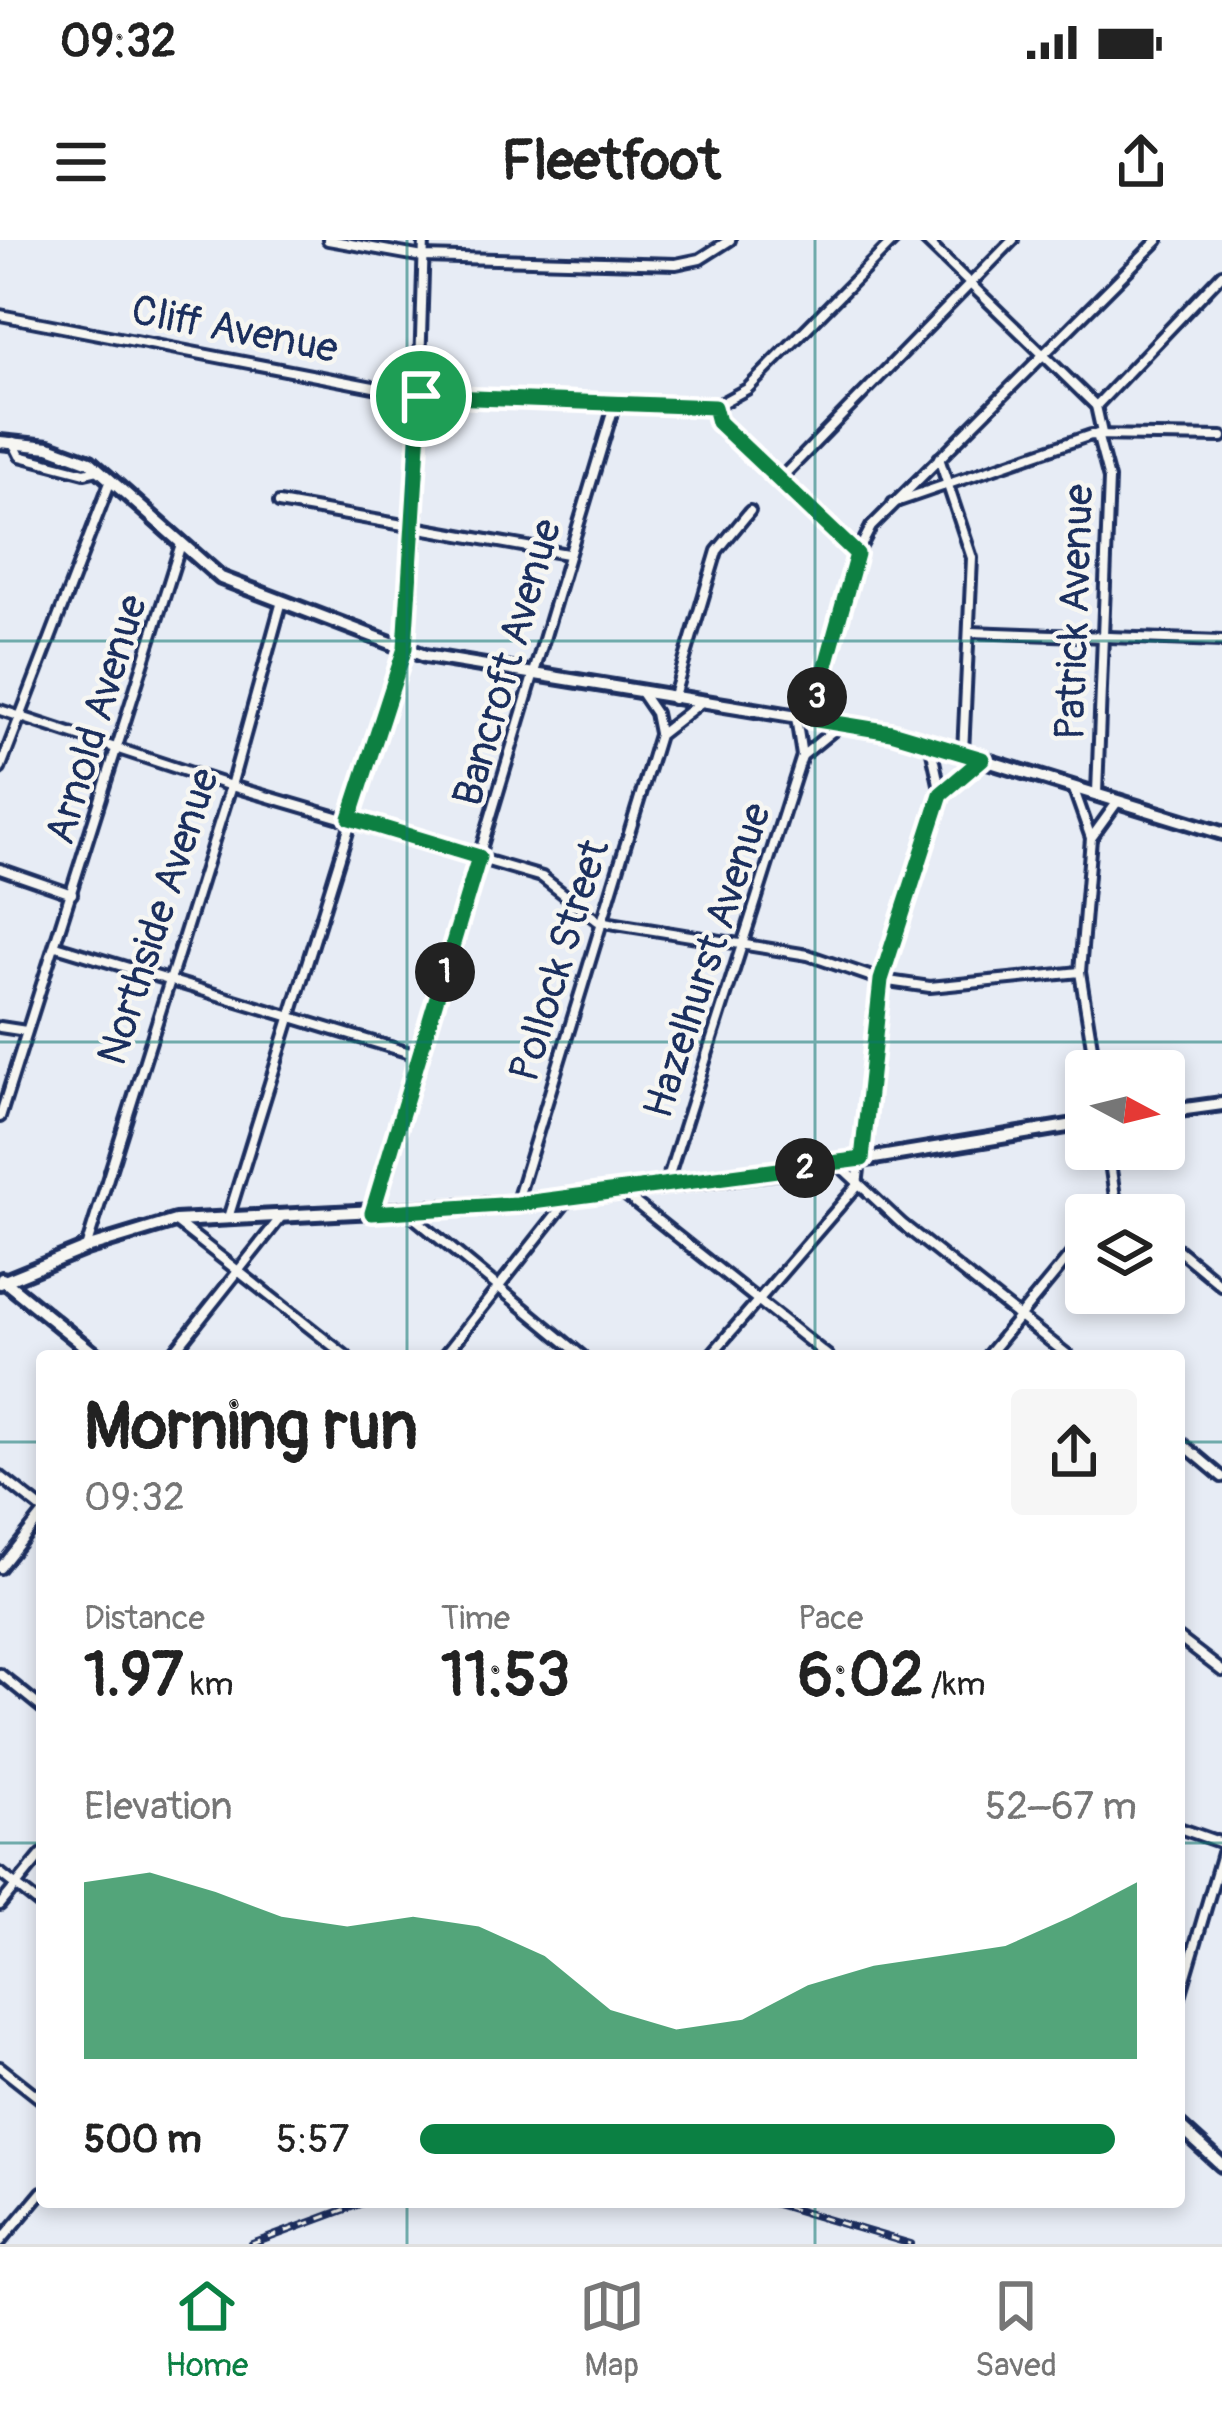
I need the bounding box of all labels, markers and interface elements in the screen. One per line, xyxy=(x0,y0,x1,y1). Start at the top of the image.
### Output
text: 09:32 xyxy=(60,14,176,70)
text: Fleetfoot xyxy=(502,128,720,196)
icon: menu xyxy=(48,129,114,195)
icon: share xyxy=(1108,129,1174,195)
street label: Cliff Avenue xyxy=(127,284,342,375)
pin xyxy=(370,345,472,447)
icon: arrive xyxy=(388,363,454,429)
street label: Patrick Avenue xyxy=(1045,483,1105,741)
street label: Bancroft Avenue xyxy=(442,513,574,812)
street label: Arnold Avenue xyxy=(34,588,160,851)
pin: 3 xyxy=(787,667,847,727)
text: 3 xyxy=(808,676,826,717)
street label: Northside Avenue xyxy=(86,761,231,1071)
street label: Hazelhurst Avenue xyxy=(632,796,783,1125)
street label: Pollock Street xyxy=(498,833,621,1088)
pin: 1 xyxy=(415,942,475,1002)
text: 1 xyxy=(439,951,451,992)
north arrow xyxy=(1065,1050,1185,1170)
map controls xyxy=(1065,1050,1185,1314)
pin: 2 xyxy=(775,1138,835,1198)
text: 2 xyxy=(796,1147,814,1188)
button: layers xyxy=(1065,1194,1185,1314)
text: Morning run xyxy=(84,1386,418,1469)
button: share xyxy=(1011,1389,1137,1515)
text: 09:32 xyxy=(84,1473,185,1522)
text: Distance xyxy=(84,1598,205,1639)
text: Time xyxy=(441,1598,510,1639)
text: Pace xyxy=(798,1598,863,1639)
text: 1.97 xyxy=(84,1639,183,1714)
text: 11:53 xyxy=(441,1639,570,1714)
text: 6:02 xyxy=(798,1639,923,1714)
text: km xyxy=(183,1664,233,1705)
text: /km xyxy=(923,1664,986,1705)
text: Elevation xyxy=(84,1782,233,1831)
text: 52–67 m xyxy=(985,1782,1137,1831)
text: 500 m xyxy=(84,2115,202,2164)
text: 5:57 xyxy=(276,2115,349,2164)
tab: Home xyxy=(165,2273,248,2386)
tab: Map xyxy=(579,2273,645,2386)
tab: Saved xyxy=(975,2273,1057,2386)

